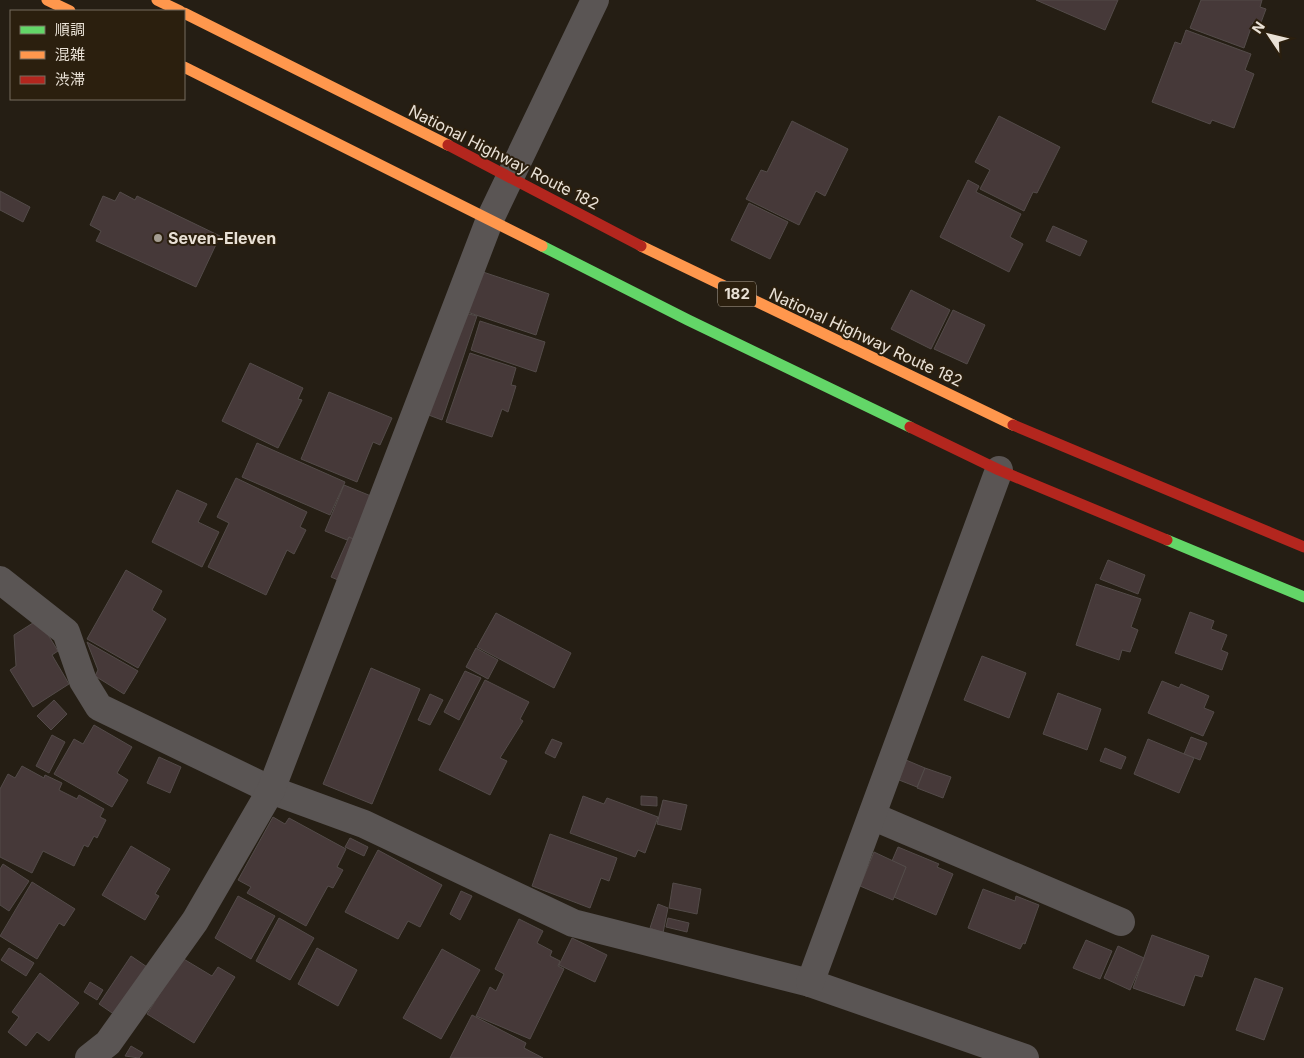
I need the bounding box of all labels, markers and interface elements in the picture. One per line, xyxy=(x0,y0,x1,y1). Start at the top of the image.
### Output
legend xyxy=(10,10,185,100)
north arrow xyxy=(1244,10,1294,60)
text: N xyxy=(1248,18,1268,37)
text: 順調 xyxy=(55,20,85,39)
text: 混雑 xyxy=(55,45,85,64)
text: 渋滞 xyxy=(55,70,85,89)
street label: National Highway Route 182 xyxy=(405,100,603,214)
place label: Seven-Eleven xyxy=(168,228,276,248)
marker: Seven-Eleven xyxy=(152,232,164,244)
road number: 182 xyxy=(718,282,756,306)
street label: National Highway Route 182 xyxy=(766,283,966,391)

